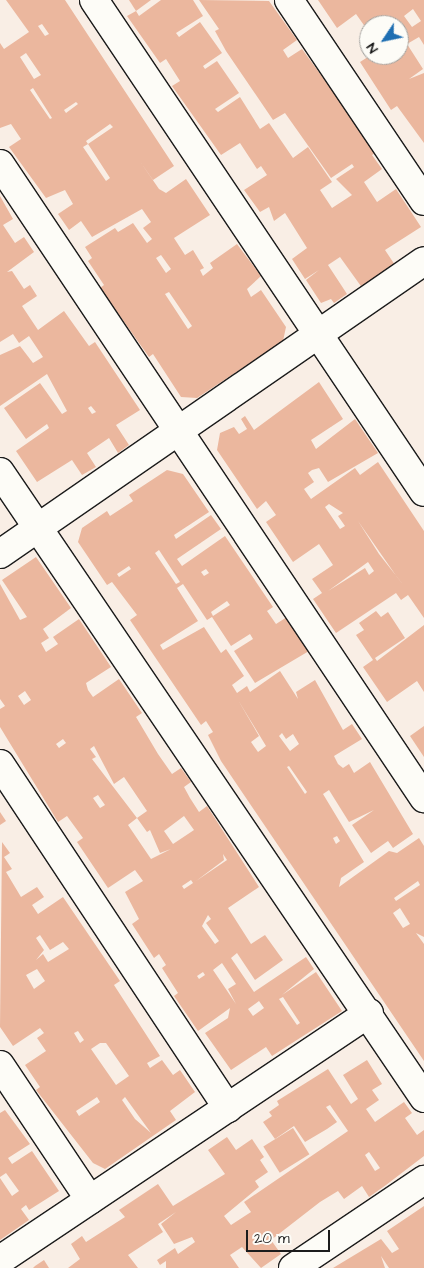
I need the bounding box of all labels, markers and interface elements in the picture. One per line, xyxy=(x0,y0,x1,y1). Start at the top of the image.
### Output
north arrow xyxy=(359,15,409,65)
text: N xyxy=(362,39,383,57)
scale bar xyxy=(249,1220,333,1252)
text: 20 m xyxy=(254,1228,290,1249)

